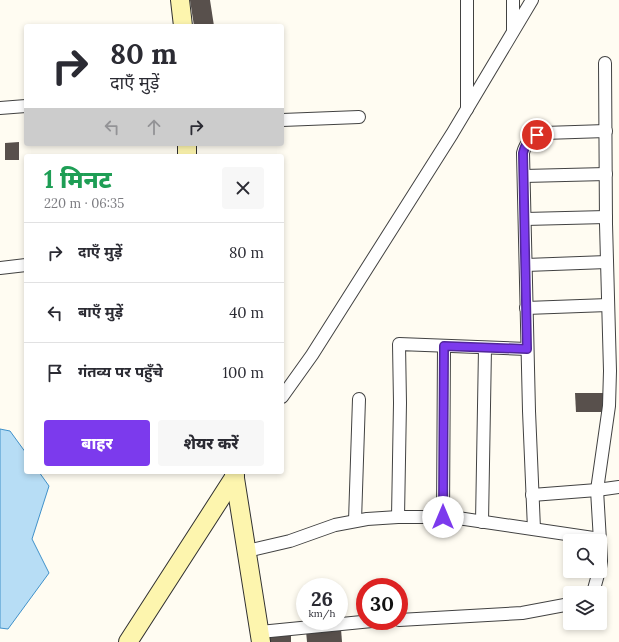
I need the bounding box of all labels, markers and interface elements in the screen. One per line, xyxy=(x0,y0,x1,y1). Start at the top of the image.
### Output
text: 80 m xyxy=(110,36,177,72)
icon: right xyxy=(44,40,96,92)
text: दाएँ मुड़ें xyxy=(110,71,159,94)
icon: left xyxy=(101,116,123,138)
icon: ahead xyxy=(143,116,165,138)
icon: right xyxy=(185,116,207,138)
pin xyxy=(520,118,554,152)
icon: arrive xyxy=(526,124,548,146)
text: 1 मिनट xyxy=(44,164,112,195)
button: close xyxy=(222,167,264,209)
text: 220 m · 06:35 xyxy=(44,195,124,212)
icon: right xyxy=(44,242,66,264)
text: दाएँ मुड़ें xyxy=(78,242,122,261)
text: 80 m xyxy=(229,243,264,262)
icon: left xyxy=(44,302,66,324)
text: बाएँ मुड़ें xyxy=(78,302,123,321)
text: 40 m xyxy=(229,303,264,322)
icon: arrive xyxy=(44,362,66,384)
text: गंतव्य पर पहुँचे xyxy=(78,362,163,381)
text: 100 m xyxy=(223,363,264,382)
button: बाहर xyxy=(44,420,150,466)
button: शेयर करें xyxy=(158,420,264,466)
position arrow xyxy=(422,496,464,538)
map controls xyxy=(563,534,607,630)
button: search xyxy=(563,534,607,578)
speed limit sign: 30 xyxy=(356,578,408,630)
text: 26 xyxy=(311,586,333,611)
button: layers xyxy=(563,586,607,630)
text: km/h xyxy=(308,607,336,620)

